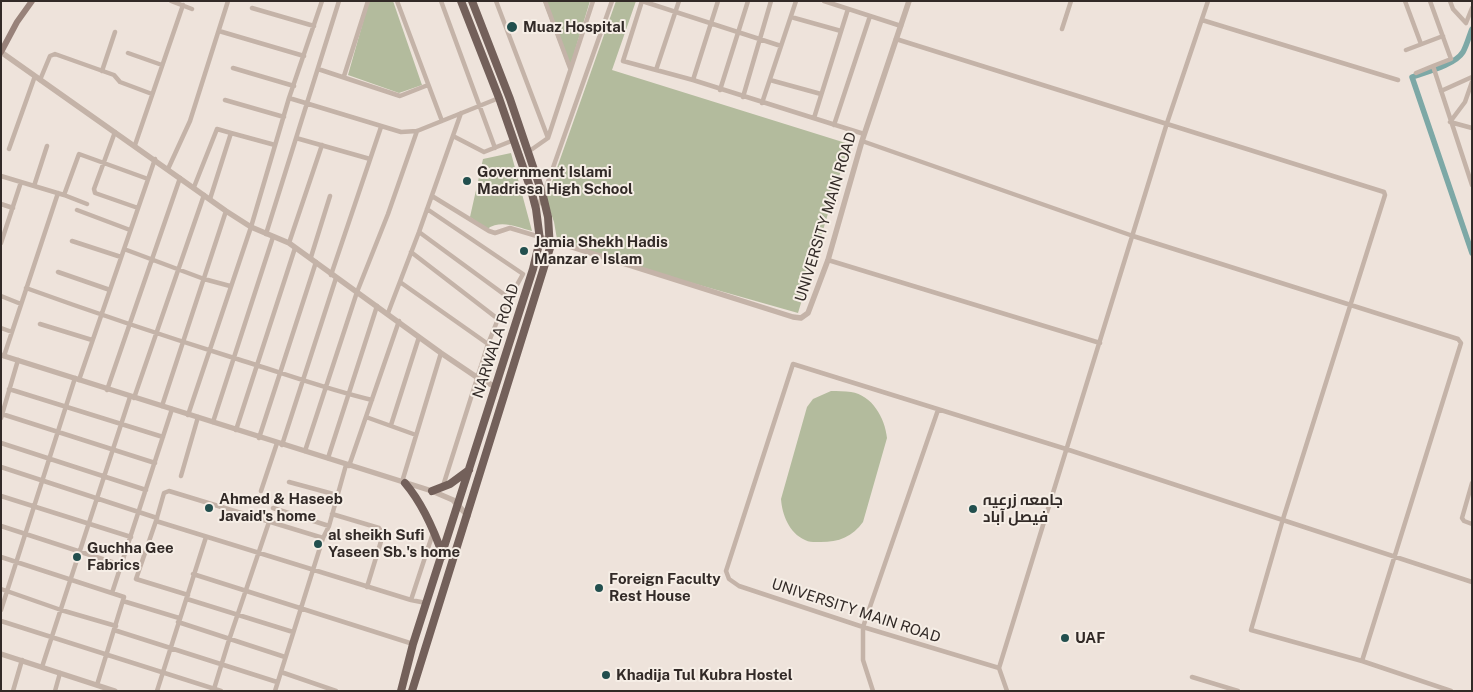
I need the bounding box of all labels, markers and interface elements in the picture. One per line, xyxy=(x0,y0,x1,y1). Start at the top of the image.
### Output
place label: Muaz Hospital xyxy=(523,18,626,36)
marker: Muaz Hospital xyxy=(505,20,519,34)
street label: UNIVERSITY MAIN ROAD xyxy=(792,130,860,304)
place label: Government Islami Madrissa High School xyxy=(477,163,633,198)
marker: Government Islami Madrissa High School xyxy=(461,175,473,187)
place label: Jamia Shekh Hadis Manzar e Islam xyxy=(534,233,668,268)
marker: Jamia Shekh Hadis Manzar e Islam xyxy=(518,245,530,257)
street label: NARWALA ROAD xyxy=(469,281,523,401)
place label: Ahmed & Haseeb Javaid's home xyxy=(219,490,343,525)
place label: جامعہ زرعیہ فیصل آباد xyxy=(983,491,1063,526)
marker: Ahmed & Haseeb Javaid's home xyxy=(203,502,215,514)
marker: جامعہ زرعیہ فیصل آباد xyxy=(967,503,979,515)
place label: al sheikh Sufi Yaseen Sb.'s home xyxy=(328,526,460,561)
marker: al sheikh Sufi Yaseen Sb.'s home xyxy=(312,538,324,550)
place label: Guchha Gee Fabrics xyxy=(87,539,174,574)
marker: Guchha Gee Fabrics xyxy=(71,551,83,563)
place label: Foreign Faculty Rest House xyxy=(609,570,721,605)
street label: UNIVERSITY MAIN ROAD xyxy=(769,575,943,647)
marker: Foreign Faculty Rest House xyxy=(593,582,605,594)
place label: UAF xyxy=(1075,629,1105,647)
marker: UAF xyxy=(1059,632,1071,644)
place label: Khadija Tul Kubra Hostel xyxy=(616,666,793,684)
marker: Khadija Tul Kubra Hostel xyxy=(600,669,612,681)

